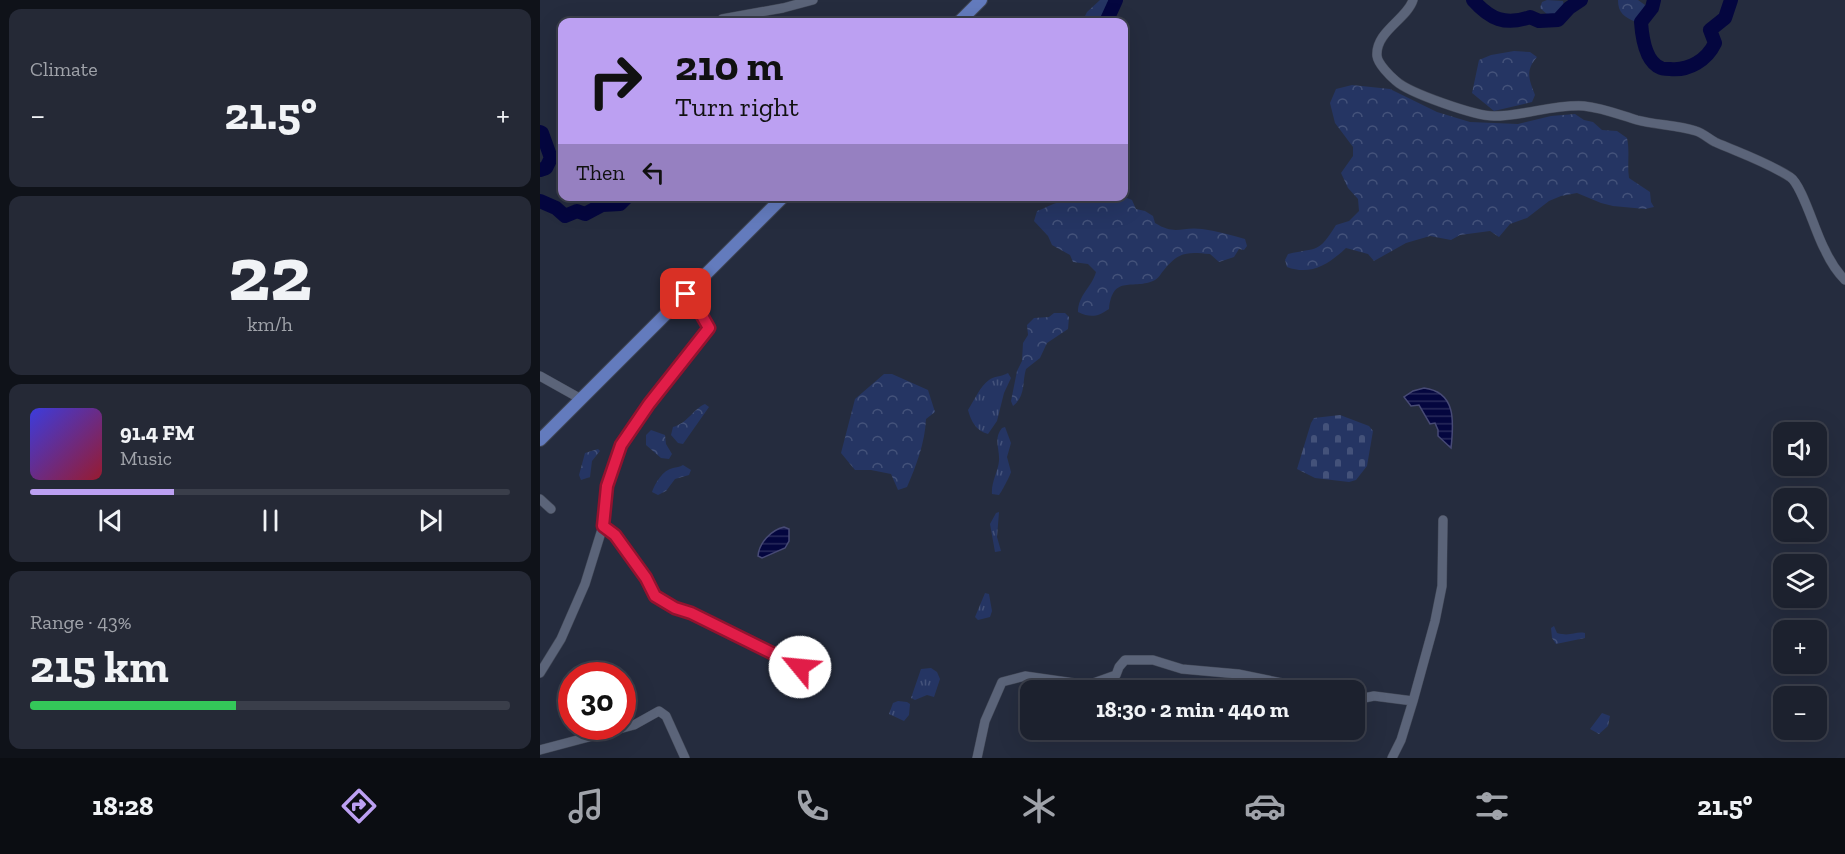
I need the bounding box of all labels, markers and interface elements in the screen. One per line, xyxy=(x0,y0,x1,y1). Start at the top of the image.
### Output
text: 210 m xyxy=(675,40,783,91)
icon: right xyxy=(576,42,654,120)
text: Climate xyxy=(30,57,98,81)
text: 21.5° xyxy=(225,87,317,141)
text: Turn right xyxy=(675,91,799,123)
text: − xyxy=(30,95,45,134)
text: + xyxy=(496,95,510,134)
icon: left xyxy=(637,156,670,189)
text: Then xyxy=(576,159,625,186)
text: 22 xyxy=(228,226,312,320)
pin xyxy=(660,268,711,319)
icon: arrive xyxy=(669,277,702,310)
text: km/h xyxy=(247,312,293,336)
text: 91.4 FM xyxy=(120,419,195,446)
map controls xyxy=(1773,422,1827,740)
button: sound xyxy=(1773,422,1827,476)
text: Music xyxy=(120,446,172,470)
button: search xyxy=(1773,488,1827,542)
icon: previous xyxy=(94,504,127,537)
icon: pause xyxy=(254,504,287,537)
icon: next xyxy=(414,504,447,537)
button: layers xyxy=(1773,554,1827,608)
text: Range · 43% xyxy=(30,610,132,634)
button: + xyxy=(1773,620,1827,674)
position arrow xyxy=(768,635,832,699)
text: 215 km xyxy=(30,640,169,694)
speed limit sign: 30 xyxy=(558,662,636,740)
button: − xyxy=(1773,686,1827,740)
text: 18:30 · 2 min · 440 m xyxy=(1096,696,1289,723)
icon: directions xyxy=(338,785,380,827)
icon: music xyxy=(565,785,607,827)
icon: phone xyxy=(791,785,833,827)
icon: climate xyxy=(1018,785,1060,827)
icon: car xyxy=(1244,785,1286,827)
icon: filters xyxy=(1471,785,1513,827)
text: 18:28 xyxy=(92,790,153,822)
text: 21.5° xyxy=(1697,790,1753,822)

